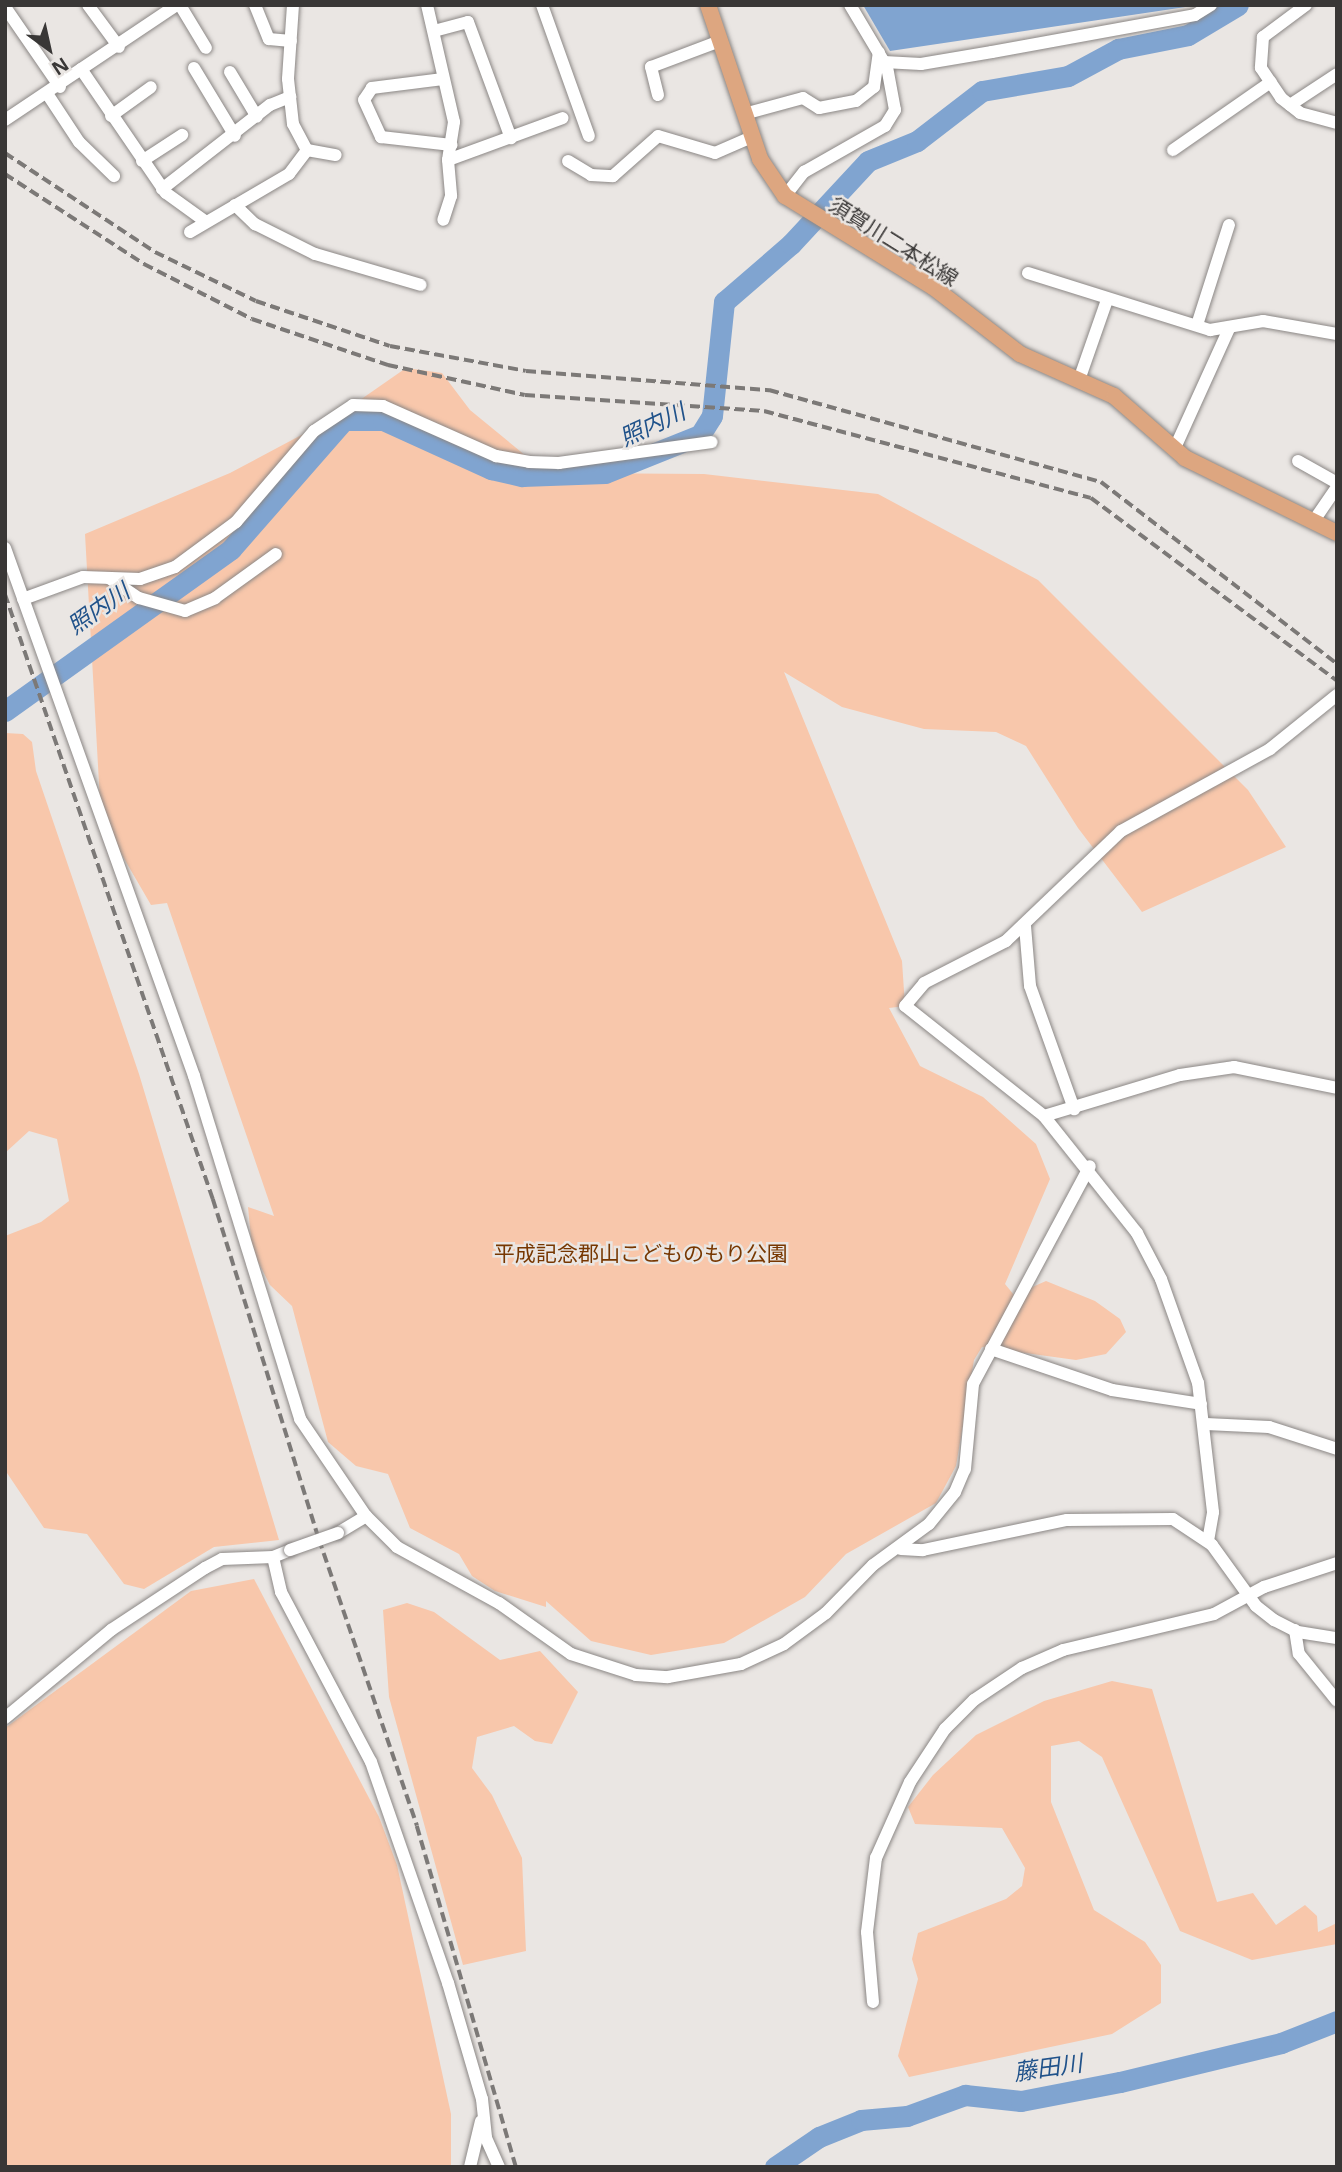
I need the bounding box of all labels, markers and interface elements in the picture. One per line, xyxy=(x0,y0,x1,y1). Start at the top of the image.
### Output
north arrow xyxy=(14,14,84,84)
text: N xyxy=(47,51,74,82)
street label: 須賀川二本松線 xyxy=(825,191,963,291)
water label: 照内川 xyxy=(615,397,689,451)
water label: 照内川 xyxy=(62,577,134,639)
park label: 平成記念郡山こどものもり公園 xyxy=(494,1240,788,1266)
water label: 藤田川 xyxy=(1012,2049,1084,2085)

